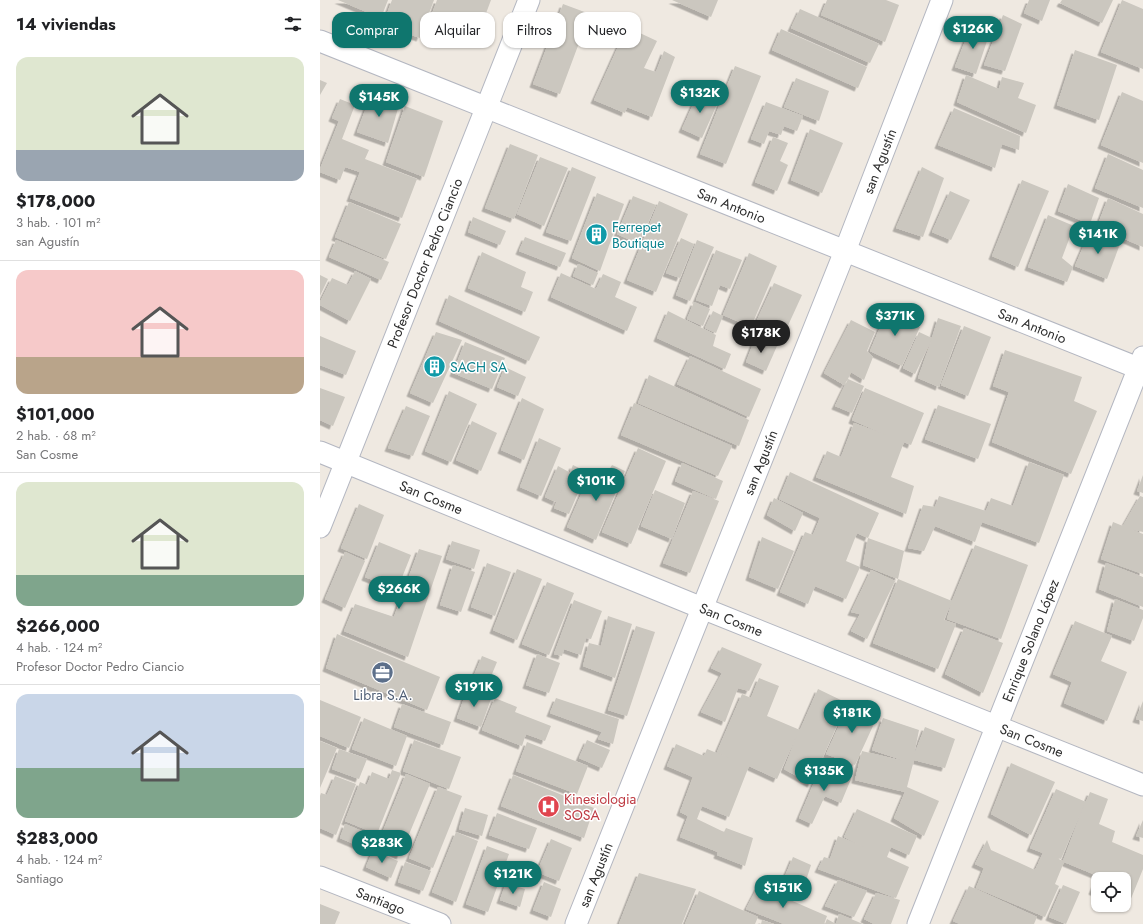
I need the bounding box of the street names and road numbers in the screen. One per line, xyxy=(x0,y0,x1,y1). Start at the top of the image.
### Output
street label: san Agustín xyxy=(858,126,901,197)
street label: Profesor Doctor Pedro Ciancio xyxy=(382,175,468,351)
street label: San Antonio xyxy=(694,183,769,228)
street label: San Antonio xyxy=(995,303,1070,349)
street label: san Agustín xyxy=(738,427,782,498)
street label: San Cosme xyxy=(396,475,466,519)
street label: Enrique Solano López xyxy=(997,576,1064,705)
street label: San Cosme xyxy=(696,598,766,641)
street label: San Cosme xyxy=(997,719,1067,762)
street label: san Agustín xyxy=(574,839,618,910)
street label: Santiago xyxy=(353,882,408,919)

